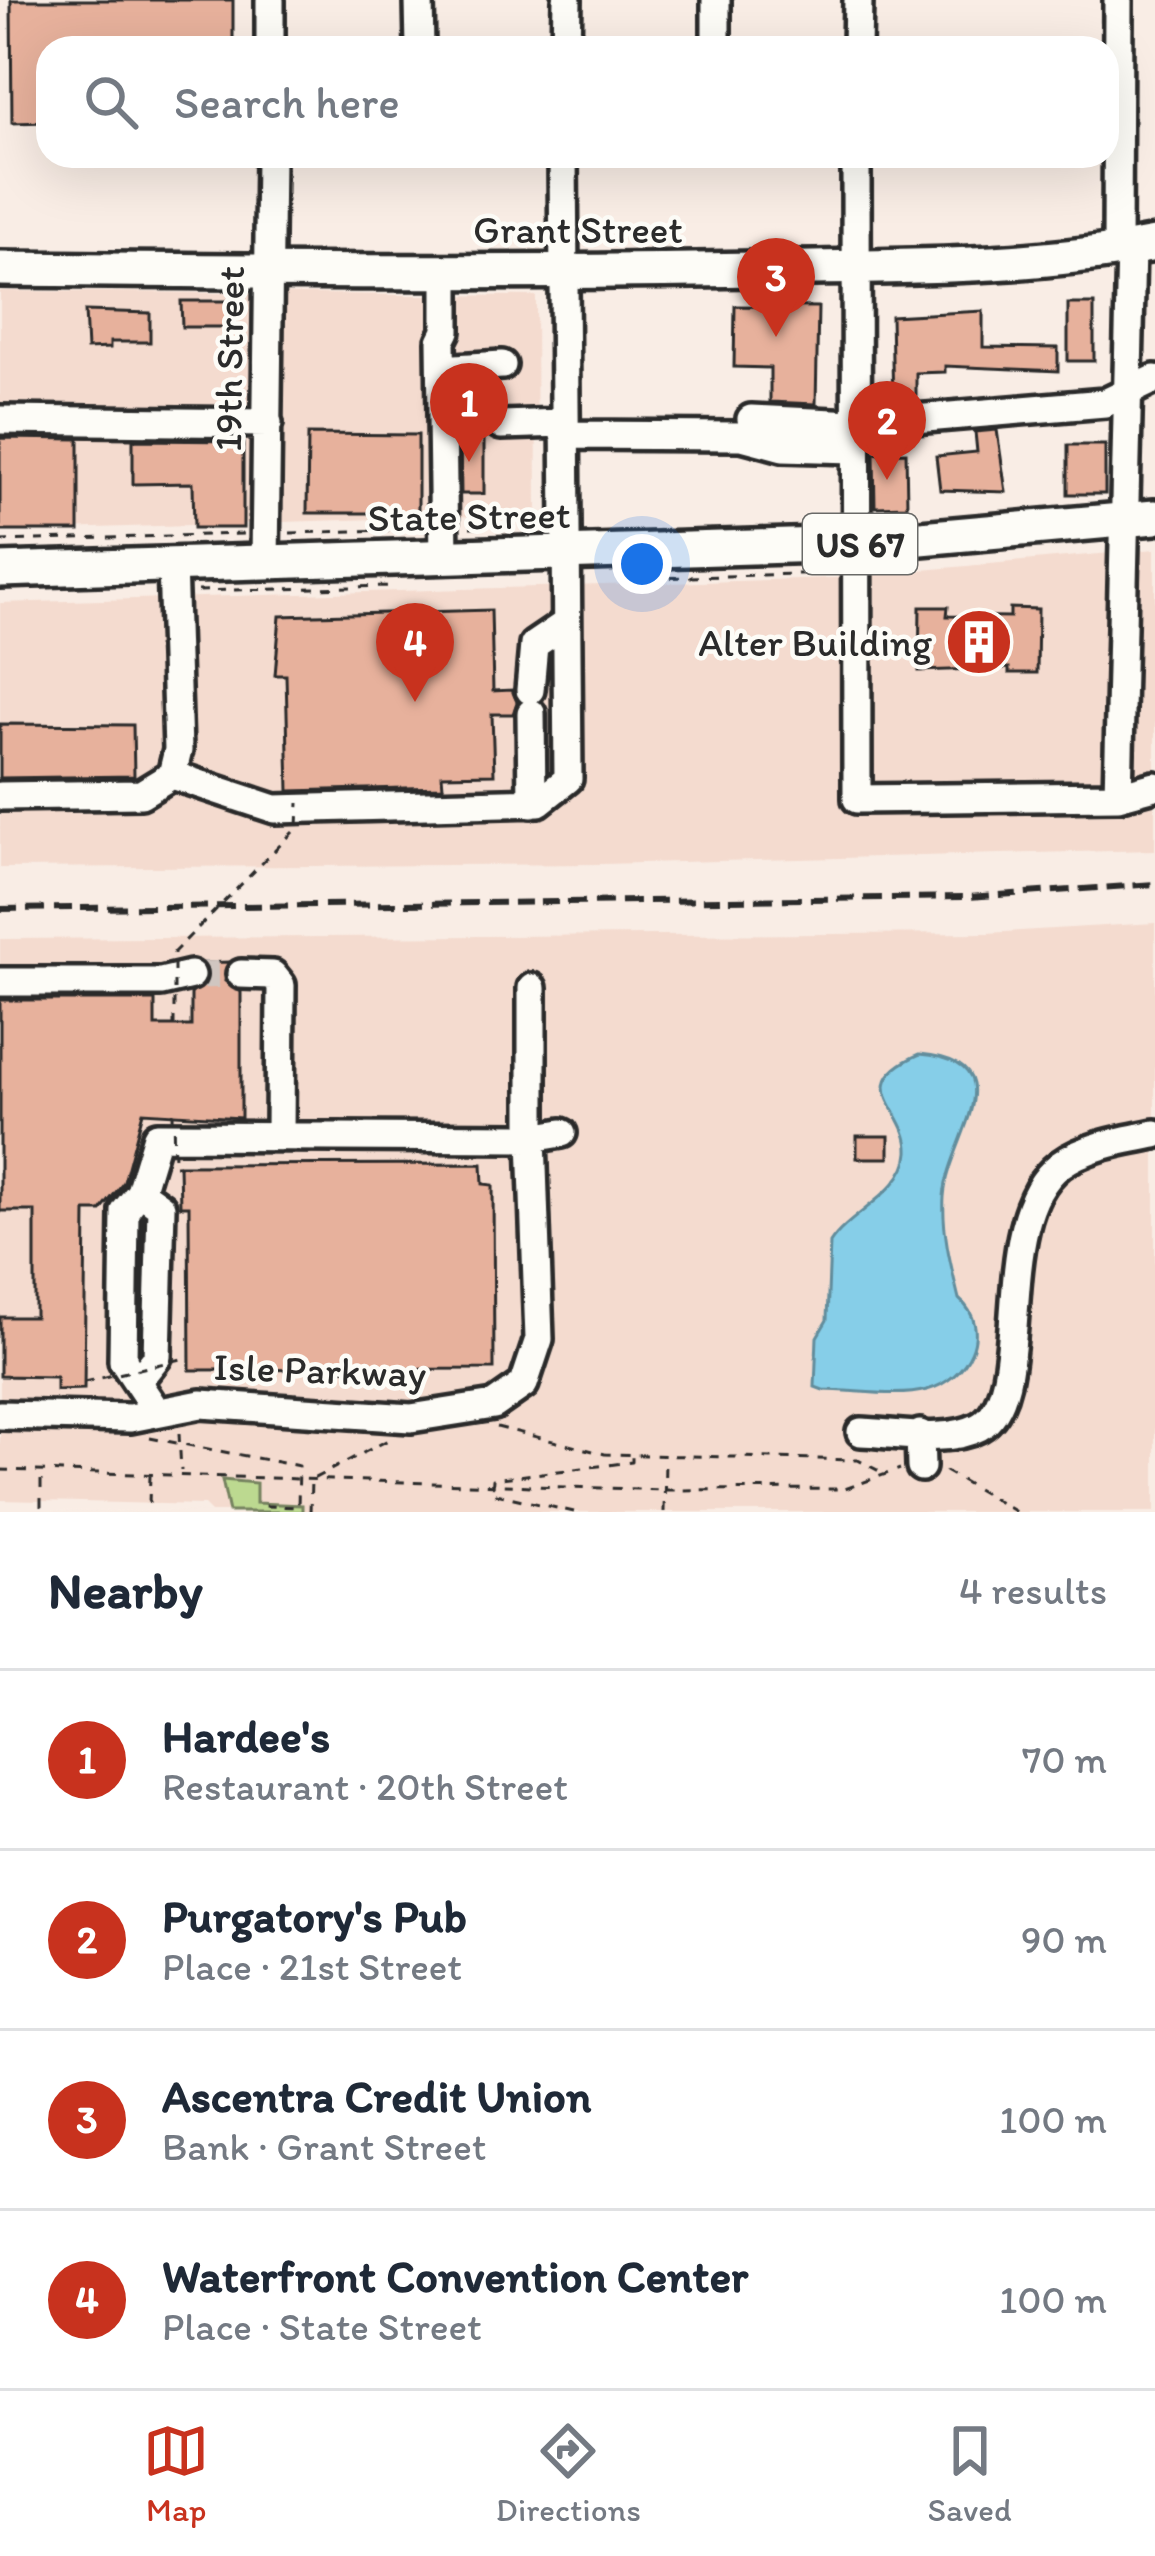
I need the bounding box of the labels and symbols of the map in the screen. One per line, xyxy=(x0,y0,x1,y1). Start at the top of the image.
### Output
street label: Grant Street xyxy=(473,206,683,253)
pin: 3 xyxy=(737,238,815,337)
street label: 19th Street xyxy=(204,266,254,452)
pin: 1 xyxy=(430,363,508,462)
pin: 2 xyxy=(848,381,926,480)
street label: State Street xyxy=(367,491,571,541)
road number: US 67 xyxy=(803,514,917,574)
your location xyxy=(612,534,672,594)
pin: 4 xyxy=(376,603,454,702)
building icon: Alter Building xyxy=(944,607,1014,677)
place label: Alter Building xyxy=(698,619,932,666)
street label: Isle Parkway xyxy=(213,1343,427,1397)

